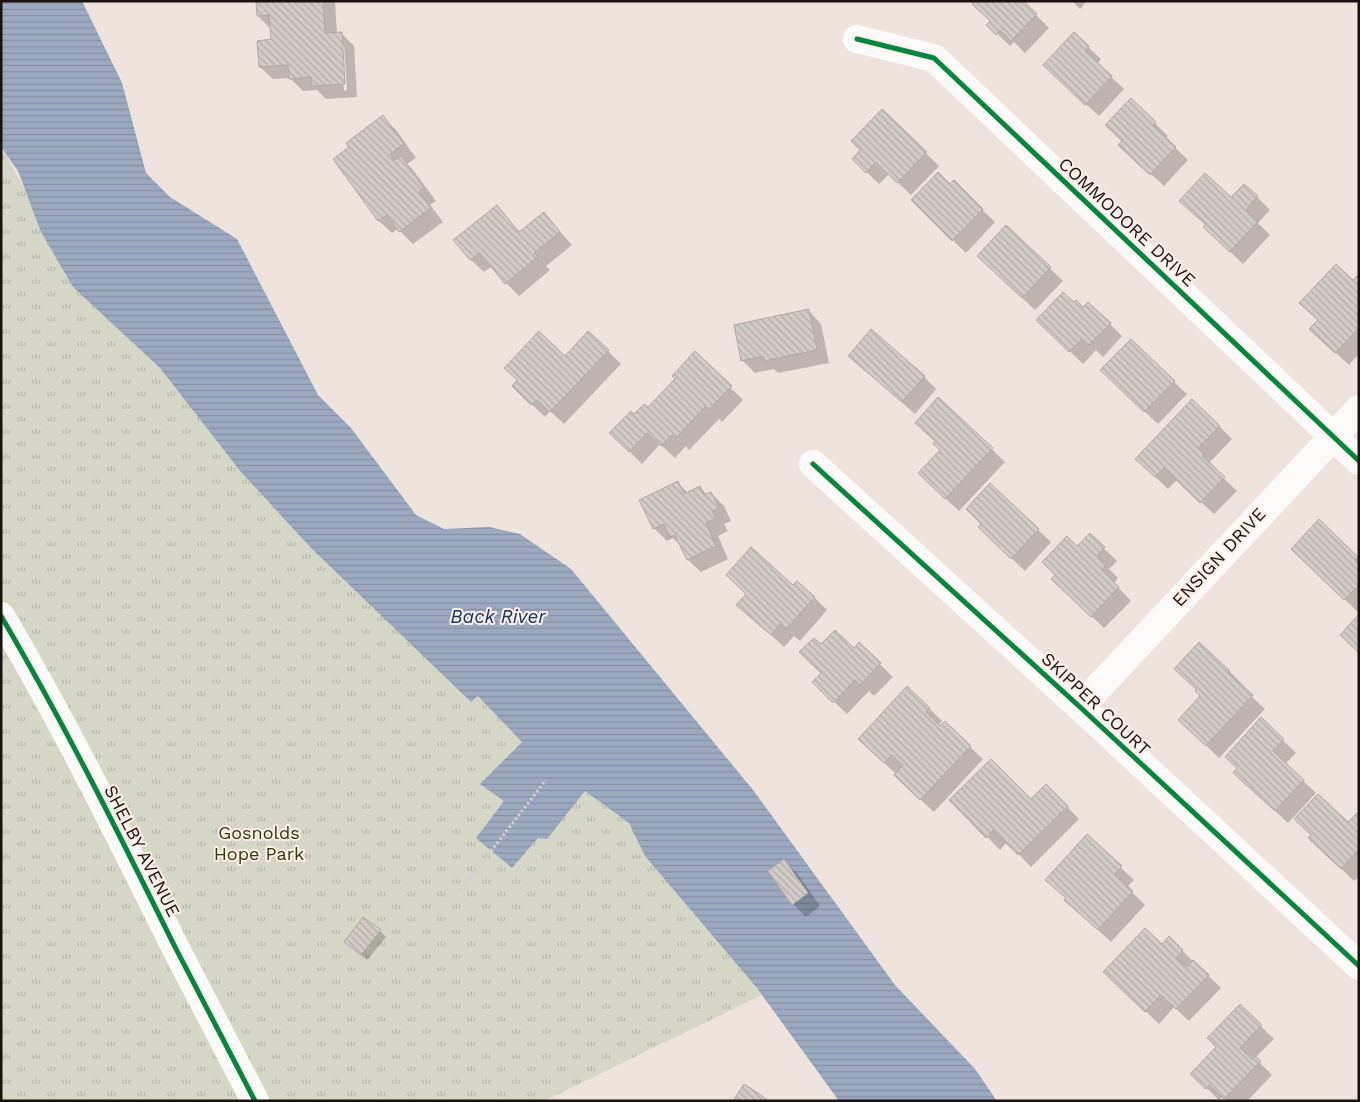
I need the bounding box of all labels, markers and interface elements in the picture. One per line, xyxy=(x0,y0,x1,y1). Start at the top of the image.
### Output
street label: COMMODORE DRIVE xyxy=(1055,153,1200,291)
street label: ENSIGN DRIVE xyxy=(1168,503,1270,610)
water label: Back River xyxy=(450,605,546,628)
street label: SKIPPER COURT xyxy=(1038,648,1155,760)
street label: SHELBY AVENUE xyxy=(100,782,185,920)
park label: Gosnolds Hope Park xyxy=(214,822,304,864)

